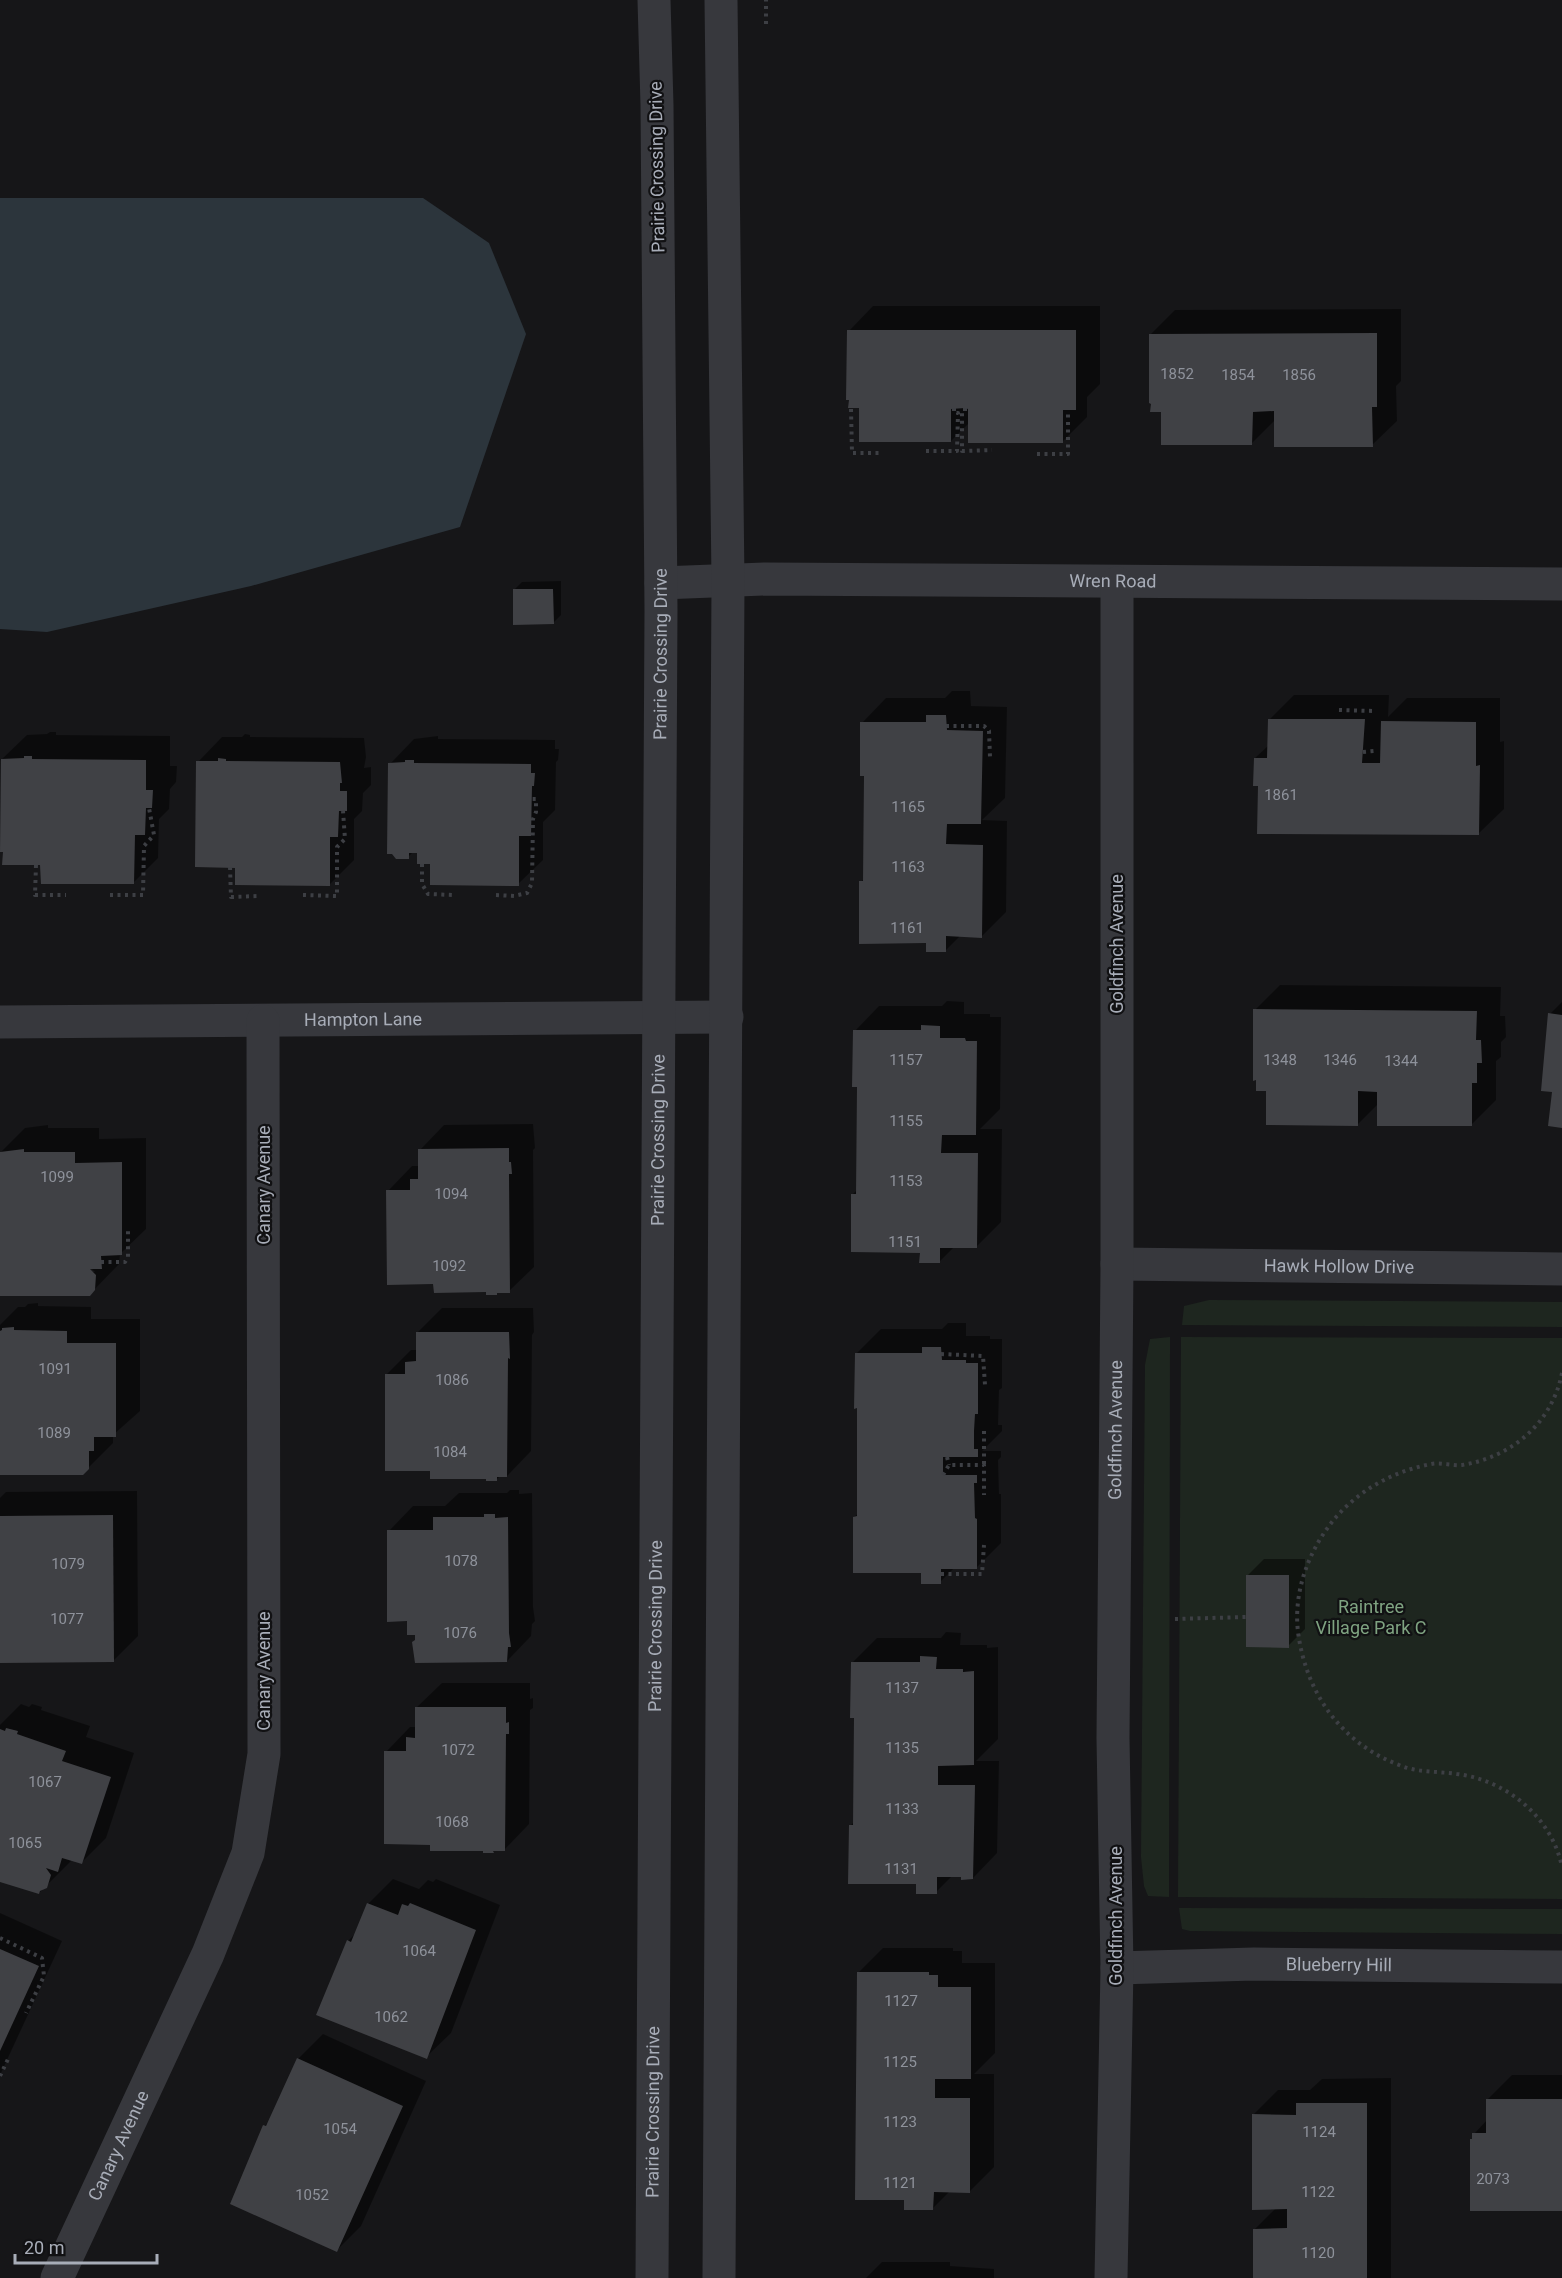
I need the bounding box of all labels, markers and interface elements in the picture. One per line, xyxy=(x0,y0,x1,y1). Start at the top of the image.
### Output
street label: Prairie Crossing Drive xyxy=(645,81,668,253)
house number: 1852 xyxy=(1160,365,1194,383)
house number: 1854 xyxy=(1221,366,1255,384)
house number: 1856 xyxy=(1282,366,1316,384)
street label: Prairie Crossing Drive xyxy=(649,568,671,740)
street label: Wren Road xyxy=(1069,570,1156,591)
house number: 1861 xyxy=(1264,786,1298,804)
house number: 1165 xyxy=(891,798,925,816)
house number: 1163 xyxy=(891,858,925,876)
street label: Goldfinch Avenue xyxy=(1106,874,1127,1014)
house number: 1161 xyxy=(890,919,924,937)
street label: Hampton Lane xyxy=(304,1008,422,1030)
house number: 1157 xyxy=(889,1051,923,1069)
house number: 1348 xyxy=(1263,1051,1297,1069)
house number: 1346 xyxy=(1323,1051,1357,1069)
house number: 1344 xyxy=(1384,1052,1418,1070)
street label: Prairie Crossing Drive xyxy=(647,1054,669,1226)
house number: 1155 xyxy=(889,1112,923,1130)
street label: Canary Avenue xyxy=(253,1125,274,1245)
house number: 1099 xyxy=(40,1168,74,1186)
house number: 1153 xyxy=(889,1172,923,1190)
house number: 1094 xyxy=(434,1185,468,1203)
house number: 1151 xyxy=(888,1233,922,1251)
street label: Hawk Hollow Drive xyxy=(1264,1255,1414,1277)
house number: 1092 xyxy=(432,1257,466,1275)
house number: 1091 xyxy=(38,1360,72,1378)
street label: Goldfinch Avenue xyxy=(1104,1360,1126,1500)
house number: 1086 xyxy=(435,1371,469,1389)
house number: 1089 xyxy=(37,1424,71,1442)
house number: 1084 xyxy=(433,1443,467,1461)
street label: Prairie Crossing Drive xyxy=(644,1540,666,1712)
house number: 1078 xyxy=(444,1552,478,1570)
house number: 1079 xyxy=(51,1555,85,1573)
park label: Raintree Village Park C xyxy=(1316,1596,1426,1638)
house number: 1077 xyxy=(50,1610,84,1628)
street label: Canary Avenue xyxy=(253,1611,274,1731)
house number: 1076 xyxy=(443,1624,477,1642)
house number: 1137 xyxy=(885,1679,919,1697)
house number: 1135 xyxy=(885,1739,919,1757)
house number: 1072 xyxy=(441,1741,475,1759)
house number: 1067 xyxy=(28,1773,62,1791)
house number: 1133 xyxy=(885,1800,919,1818)
house number: 1068 xyxy=(435,1813,469,1831)
house number: 1065 xyxy=(8,1834,42,1852)
street label: Goldfinch Avenue xyxy=(1105,1846,1126,1986)
house number: 1131 xyxy=(884,1860,918,1878)
house number: 1064 xyxy=(402,1942,436,1960)
street label: Blueberry Hill xyxy=(1286,1953,1392,1975)
house number: 1127 xyxy=(884,1992,918,2010)
house number: 1062 xyxy=(374,2008,408,2026)
street label: Prairie Crossing Drive xyxy=(641,2026,663,2198)
house number: 1125 xyxy=(883,2053,917,2071)
street label: Canary Avenue xyxy=(83,2087,153,2204)
house number: 1123 xyxy=(883,2113,917,2131)
house number: 1054 xyxy=(323,2120,357,2138)
house number: 1124 xyxy=(1302,2123,1336,2141)
house number: 2073 xyxy=(1476,2170,1510,2188)
house number: 1121 xyxy=(883,2174,917,2192)
house number: 1122 xyxy=(1301,2183,1335,2201)
house number: 1052 xyxy=(295,2186,329,2204)
scale bar xyxy=(15,2227,158,2265)
text: 20 m xyxy=(24,2237,64,2258)
house number: 1120 xyxy=(1301,2244,1335,2262)

